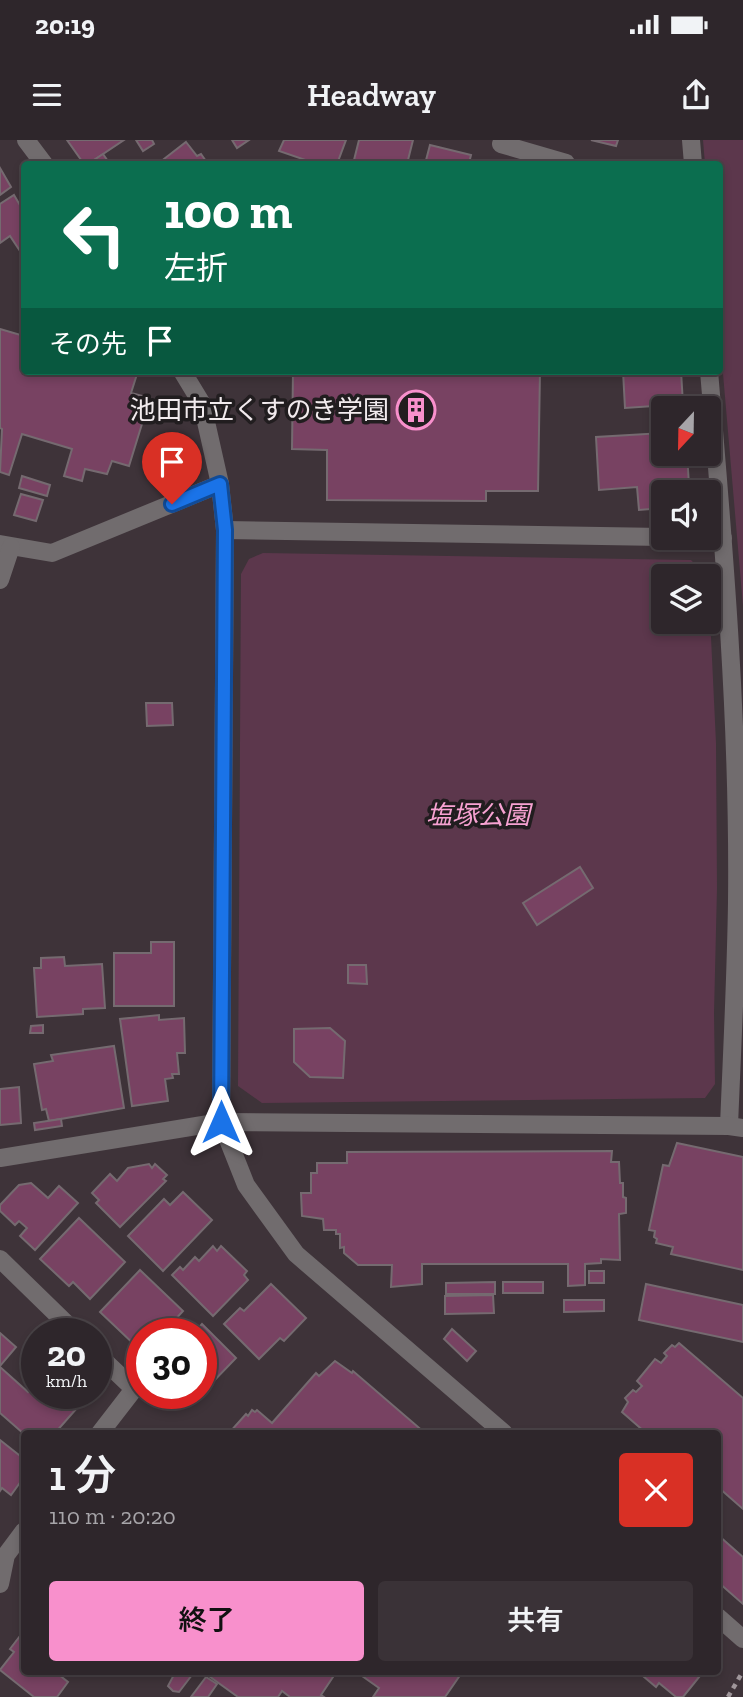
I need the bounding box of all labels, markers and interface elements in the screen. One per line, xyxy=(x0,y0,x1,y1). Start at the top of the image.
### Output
text: 20:19 xyxy=(35,9,95,41)
icon: menu xyxy=(28,76,66,114)
text: Headway xyxy=(307,76,436,114)
icon: share xyxy=(677,76,715,114)
text: 100 m xyxy=(164,182,292,241)
icon: left xyxy=(49,189,140,280)
text: 左折 xyxy=(164,249,228,287)
icon: arrive xyxy=(141,322,179,360)
text: その先 xyxy=(49,328,127,360)
building icon: 池田市立くすのき学園 xyxy=(395,389,437,431)
place label: 池田市立くすのき学園 xyxy=(130,394,389,426)
north arrow xyxy=(651,396,721,466)
map controls xyxy=(651,396,721,634)
pin xyxy=(142,432,202,504)
icon: arrive xyxy=(153,443,191,481)
button: sound xyxy=(651,480,721,550)
button: layers xyxy=(651,564,721,634)
park label: 塩塚公園 xyxy=(426,799,534,831)
position arrow xyxy=(184,1085,258,1159)
speed limit sign: 30 xyxy=(126,1318,217,1409)
text: 20 xyxy=(47,1333,86,1375)
text: km/h xyxy=(46,1370,87,1392)
text: 1 分 xyxy=(49,1450,116,1501)
button: close xyxy=(619,1453,693,1527)
text: 110 m · 20:20 xyxy=(49,1502,176,1530)
button: 終了 xyxy=(49,1581,364,1661)
button: 共有 xyxy=(378,1581,693,1661)

